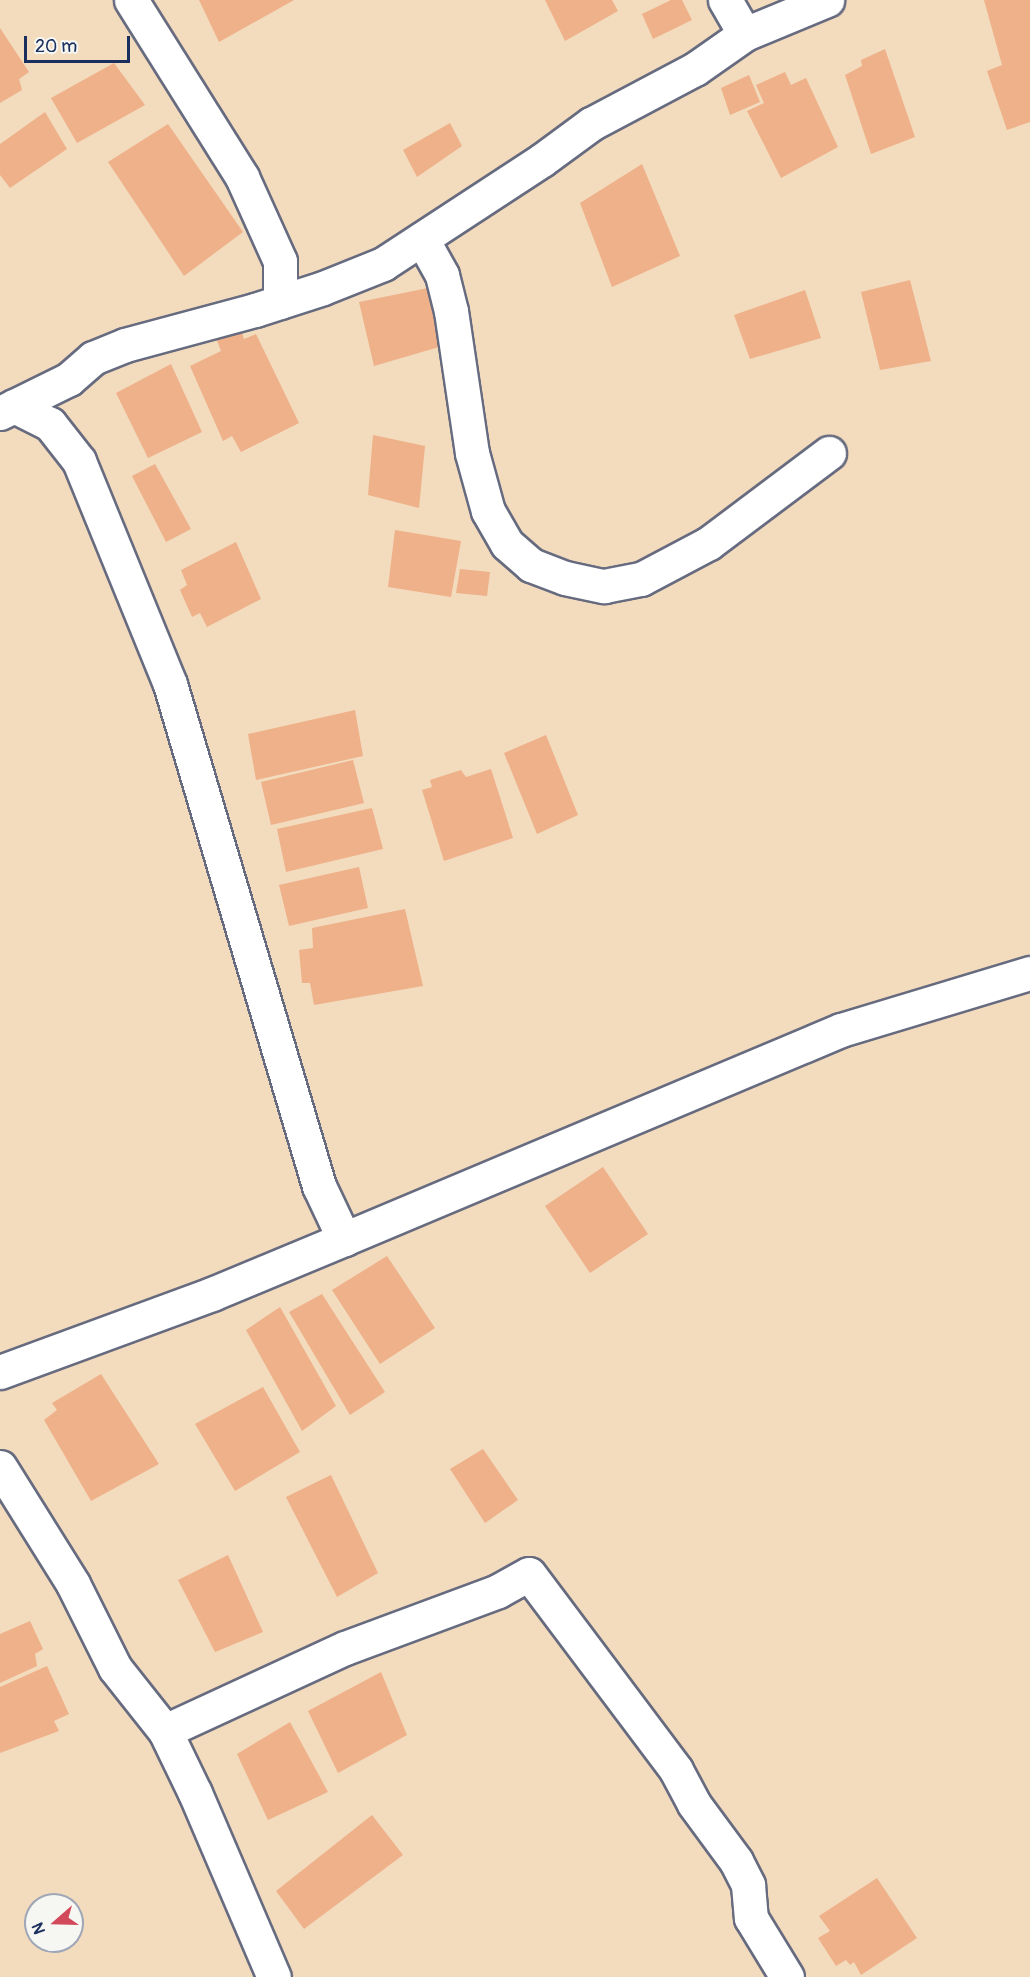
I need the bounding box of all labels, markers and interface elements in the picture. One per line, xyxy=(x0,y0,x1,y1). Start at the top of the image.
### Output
scale bar xyxy=(27,24,134,62)
text: 20 m xyxy=(35,35,77,58)
north arrow xyxy=(24,1893,84,1953)
text: N xyxy=(28,1920,50,1937)

